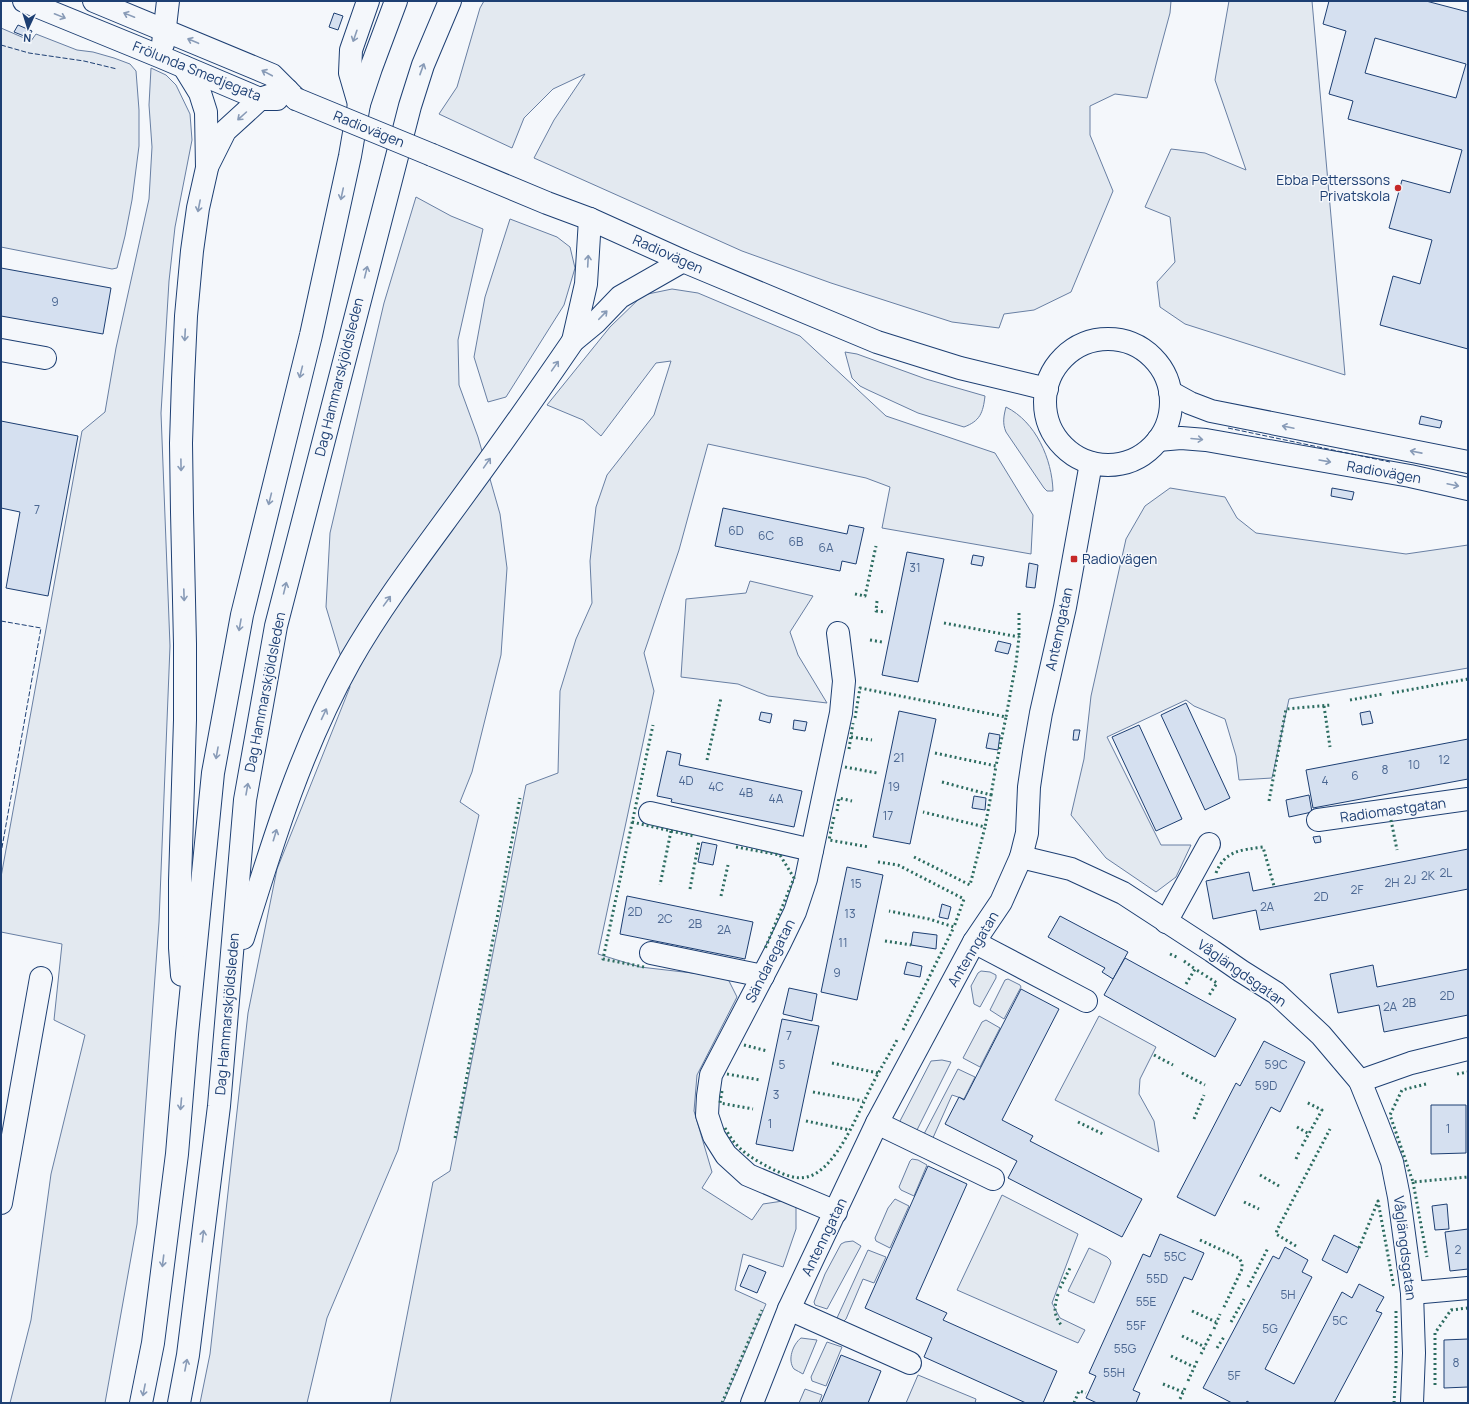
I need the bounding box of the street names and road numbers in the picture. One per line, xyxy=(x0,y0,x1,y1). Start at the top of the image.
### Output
street label: Frölunda Smedjegata xyxy=(130,36,264,105)
street label: Radiovägen xyxy=(331,106,408,151)
street label: Radiovägen xyxy=(630,230,706,278)
street label: Dag Hammarskjöldsleden xyxy=(310,296,367,458)
street label: Radiovägen xyxy=(1345,456,1423,487)
street label: Antenngatan xyxy=(1040,585,1077,672)
street label: Dag Hammarskjöldsleden xyxy=(240,610,289,774)
street label: Radiomastgatan xyxy=(1339,793,1447,826)
street label: Antenngatan xyxy=(943,907,1003,990)
street label: Sändaregatan xyxy=(740,916,799,1006)
street label: Dag Hammarskjöldsleden xyxy=(210,932,243,1096)
street label: Våglängdsgatan xyxy=(1194,935,1291,1010)
street label: Antenngatan xyxy=(796,1194,851,1279)
street label: Våglängdsgatan xyxy=(1390,1195,1421,1301)

